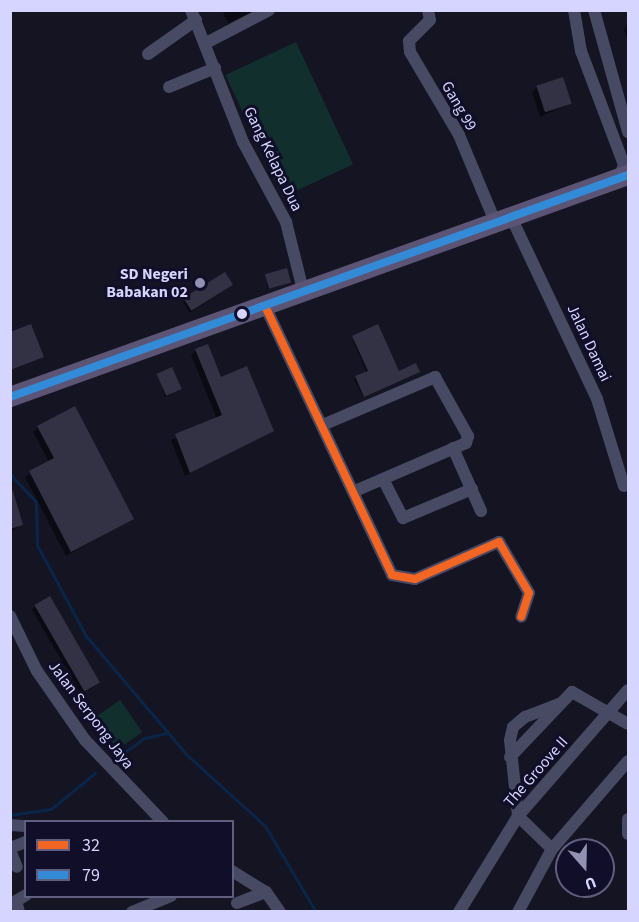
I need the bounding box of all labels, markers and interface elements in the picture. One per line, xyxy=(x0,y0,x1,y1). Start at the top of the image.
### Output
street label: Gang 99 xyxy=(437,78,481,134)
street label: Gang Kelapa Dua xyxy=(239,104,307,214)
place label: SD Negeri Babakan 02 xyxy=(106,264,188,302)
marker: SD Negeri Babakan 02 xyxy=(193,276,207,290)
street label: Jalan Damai xyxy=(563,301,615,385)
unlabelled marker xyxy=(236,308,248,320)
street label: Jalan Serpong Jaya xyxy=(44,657,138,773)
street label: The Groove II xyxy=(500,733,572,811)
legend xyxy=(24,820,234,898)
text: 32 xyxy=(82,833,100,858)
north arrow xyxy=(555,838,615,898)
text: 79 xyxy=(82,863,100,888)
text: U xyxy=(582,871,599,895)

